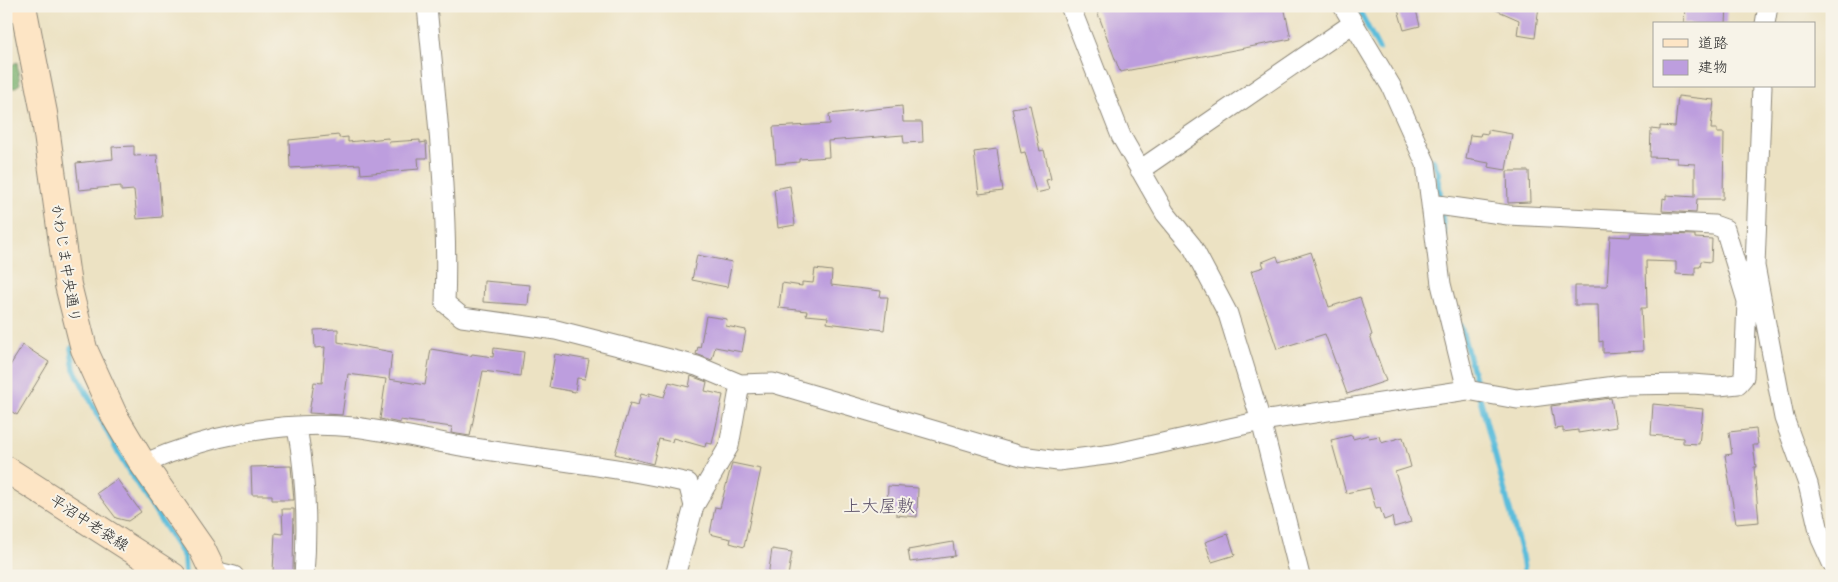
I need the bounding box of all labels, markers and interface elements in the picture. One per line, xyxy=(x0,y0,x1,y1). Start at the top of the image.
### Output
legend xyxy=(1653,22,1816,88)
text: 道路 xyxy=(1698,32,1728,52)
text: 建物 xyxy=(1698,56,1728,76)
street label: かわじま中央通り xyxy=(48,202,86,324)
street label: 平沼中老袋線 xyxy=(47,489,133,555)
district label: 上大屋敷 xyxy=(843,493,915,517)

